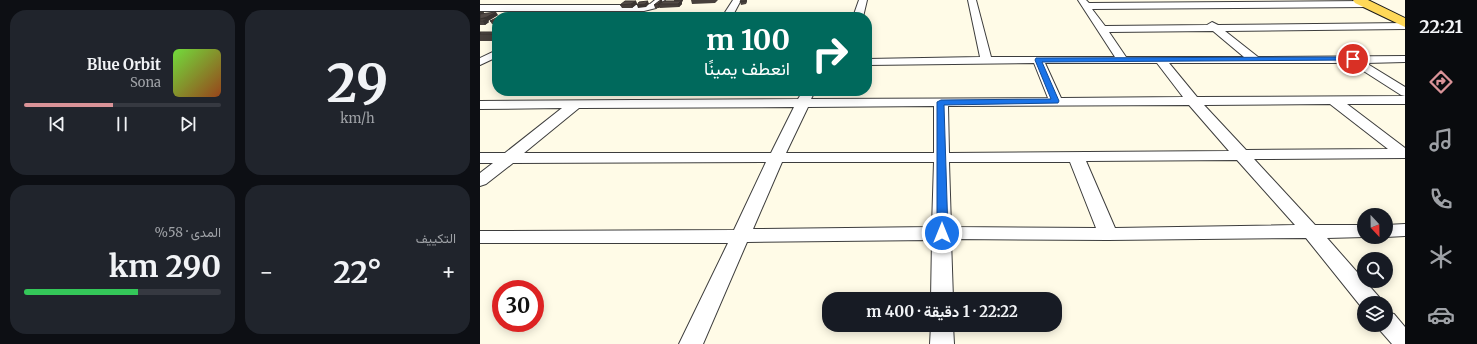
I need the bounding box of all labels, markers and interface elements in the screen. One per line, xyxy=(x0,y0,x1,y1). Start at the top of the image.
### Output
text: 22:21 xyxy=(1419,15,1463,38)
text: 100 m xyxy=(706,22,790,58)
icon: right xyxy=(804,28,856,80)
pin xyxy=(1336,42,1370,76)
icon: arrive xyxy=(1342,48,1364,70)
text: 29 xyxy=(327,51,388,116)
text: Blue Orbit xyxy=(87,55,161,74)
text: انعطف يمينًا xyxy=(704,57,790,80)
icon: directions xyxy=(1427,68,1455,96)
text: Sona xyxy=(130,74,161,91)
text: km/h xyxy=(340,110,375,127)
icon: previous xyxy=(46,113,68,135)
icon: pause xyxy=(111,113,133,135)
icon: next xyxy=(177,113,199,135)
icon: music xyxy=(1427,126,1455,154)
icon: phone xyxy=(1427,185,1455,213)
north arrow xyxy=(1357,208,1393,244)
map controls xyxy=(1357,208,1393,332)
position arrow xyxy=(921,212,963,254)
text: المدى · 58% xyxy=(155,224,221,241)
text: التكييف xyxy=(416,230,456,247)
icon: climate xyxy=(1427,243,1455,271)
text: 290 km xyxy=(109,247,221,285)
button: search xyxy=(1357,252,1393,288)
text: 22° xyxy=(333,253,382,291)
text: − xyxy=(259,258,274,286)
text: + xyxy=(441,258,456,286)
speed limit sign: 30 xyxy=(492,280,544,332)
button: layers xyxy=(1357,296,1393,332)
icon: car xyxy=(1427,301,1455,329)
text: 22:22 · 1 دقيقة · 400 m xyxy=(866,302,1018,321)

